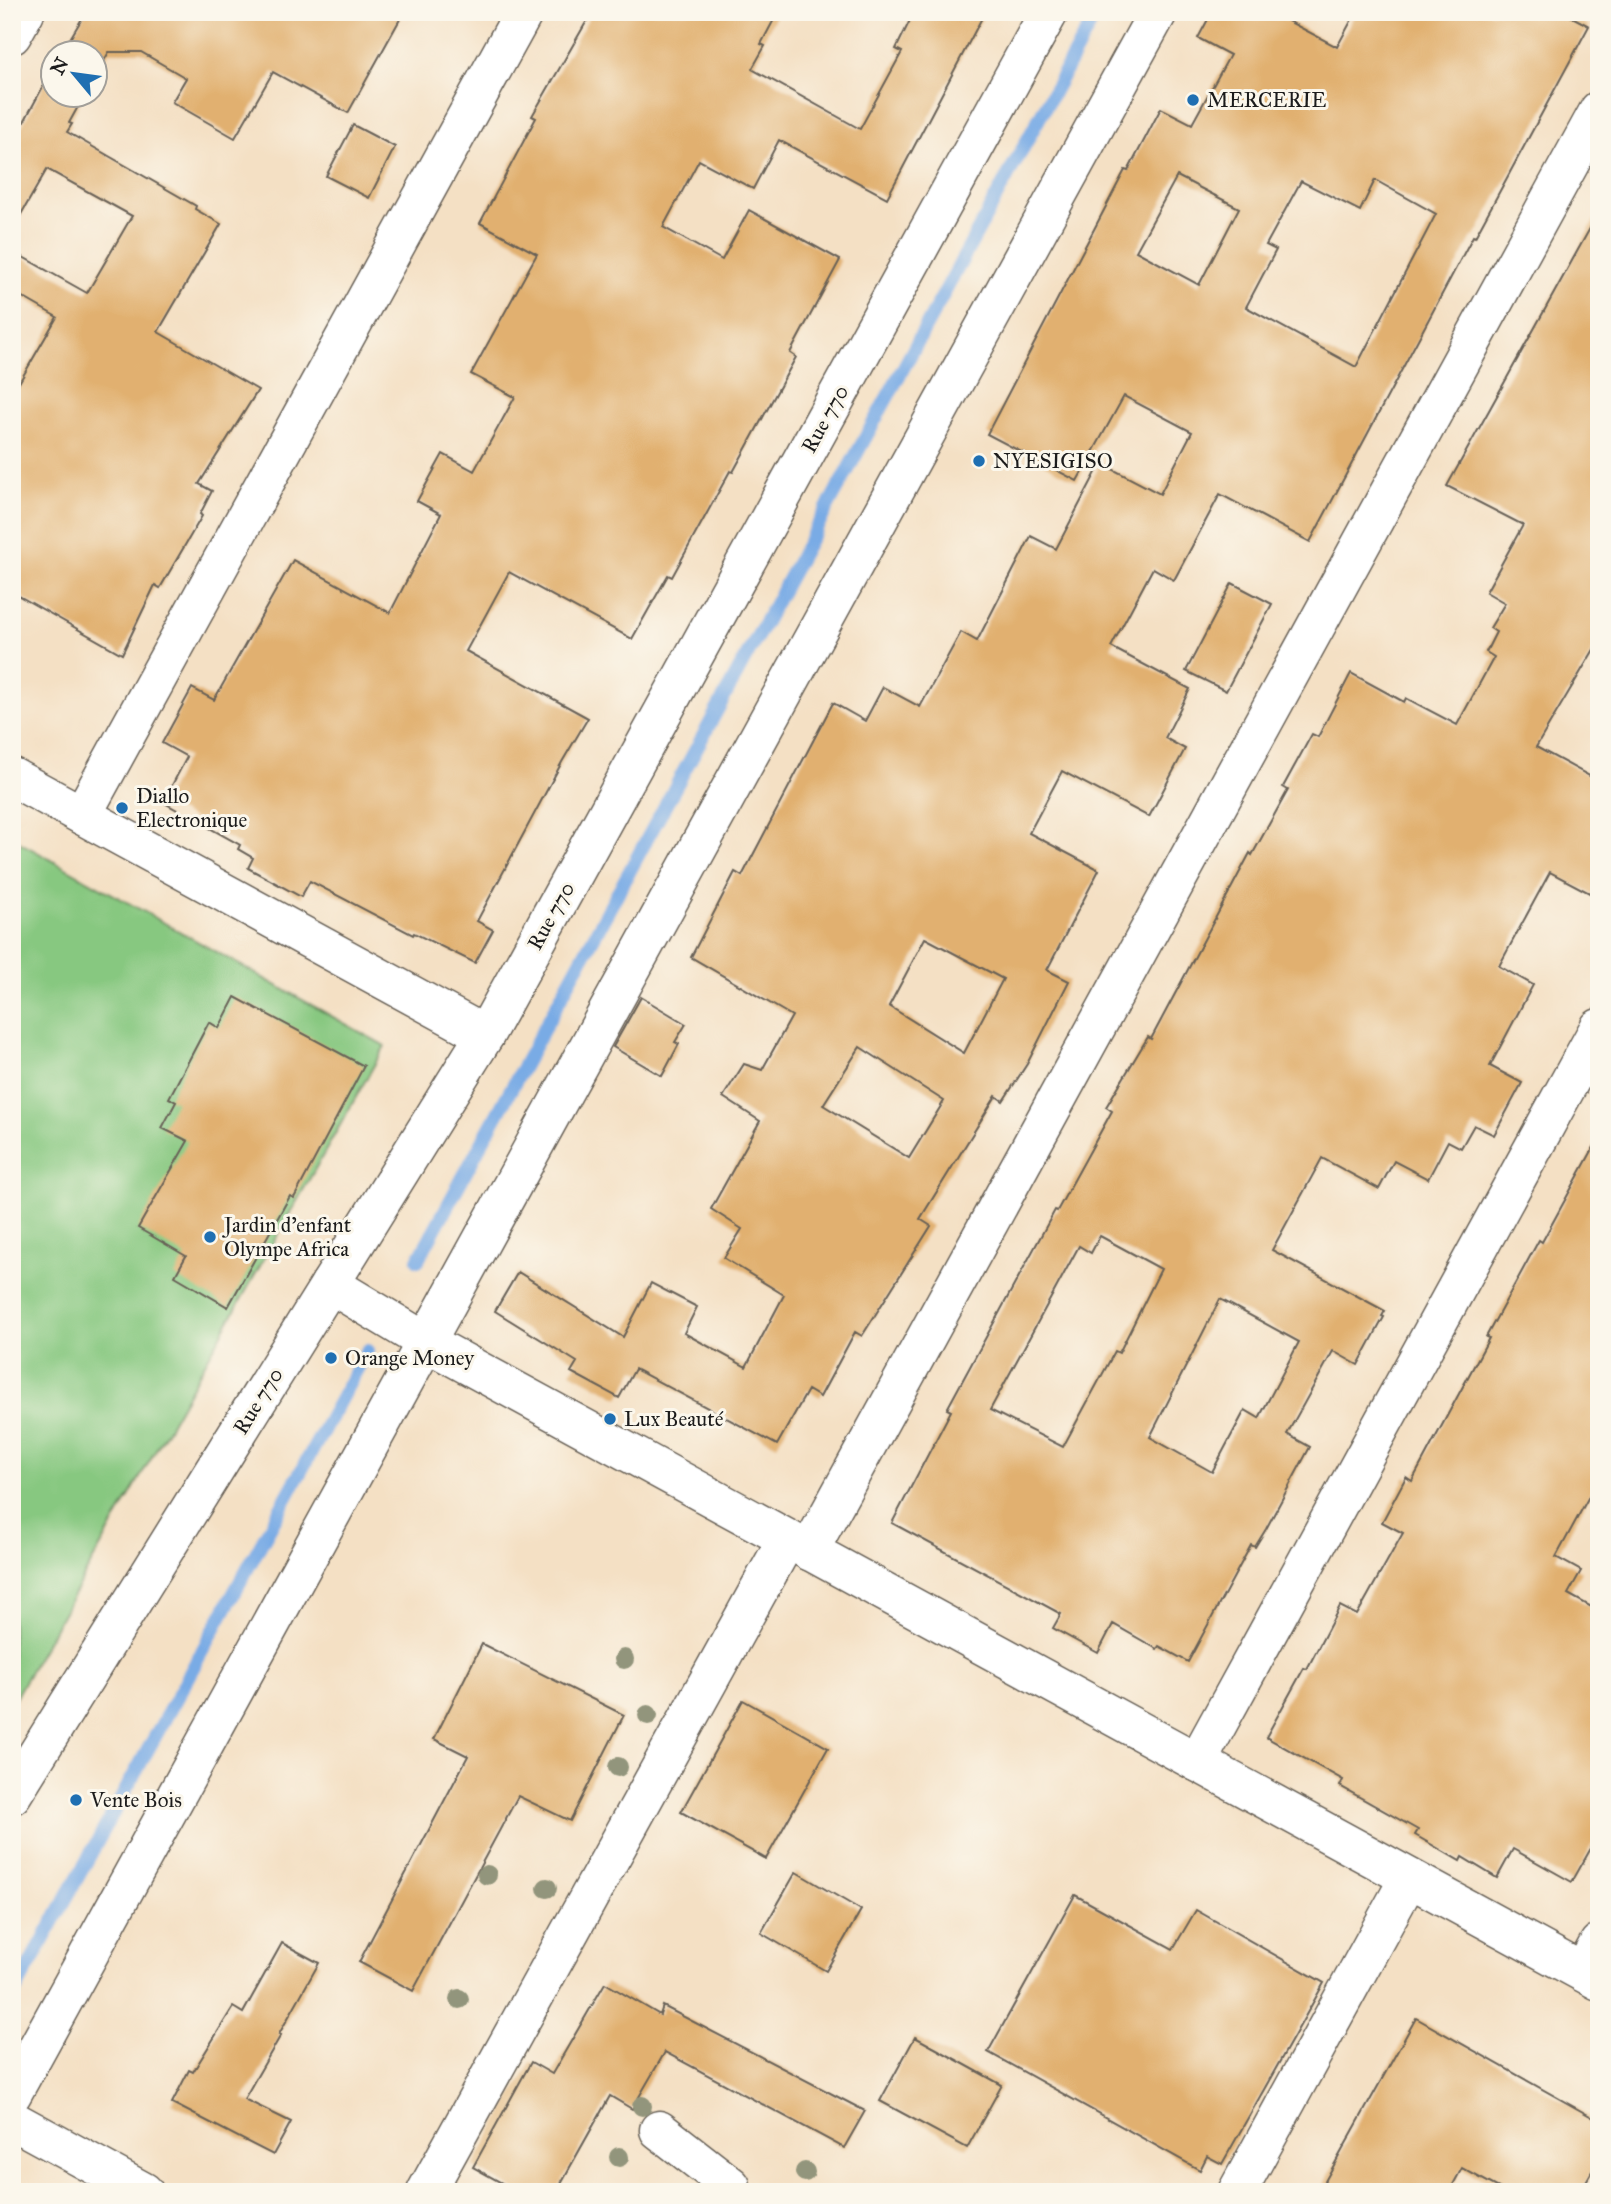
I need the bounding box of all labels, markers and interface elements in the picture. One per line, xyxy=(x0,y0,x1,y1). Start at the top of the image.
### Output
north arrow xyxy=(38,38,108,108)
text: N xyxy=(46,53,74,79)
place label: MERCERIE xyxy=(1207,87,1326,113)
marker: MERCERIE xyxy=(1185,92,1201,108)
street label: Rue 770 xyxy=(796,380,854,458)
place label: NYESIGISO xyxy=(993,448,1113,474)
marker: NYESIGISO xyxy=(971,453,987,469)
place label: Diallo Electronique xyxy=(136,783,247,833)
marker: Diallo Electronique xyxy=(114,800,130,816)
street label: Rue 770 xyxy=(522,877,580,955)
place label: Jardin d'enfant Olympe Africa xyxy=(222,1212,352,1262)
marker: Jardin d'enfant Olympe Africa xyxy=(202,1229,218,1245)
place label: Orange Money xyxy=(345,1345,475,1371)
marker: Orange Money xyxy=(323,1350,339,1366)
street label: Rue 770 xyxy=(227,1363,289,1439)
place label: Lux Beauté xyxy=(624,1406,724,1432)
marker: Lux Beauté xyxy=(602,1411,618,1427)
place label: Vente Bois xyxy=(89,1787,182,1813)
marker: Vente Bois xyxy=(68,1792,84,1808)

